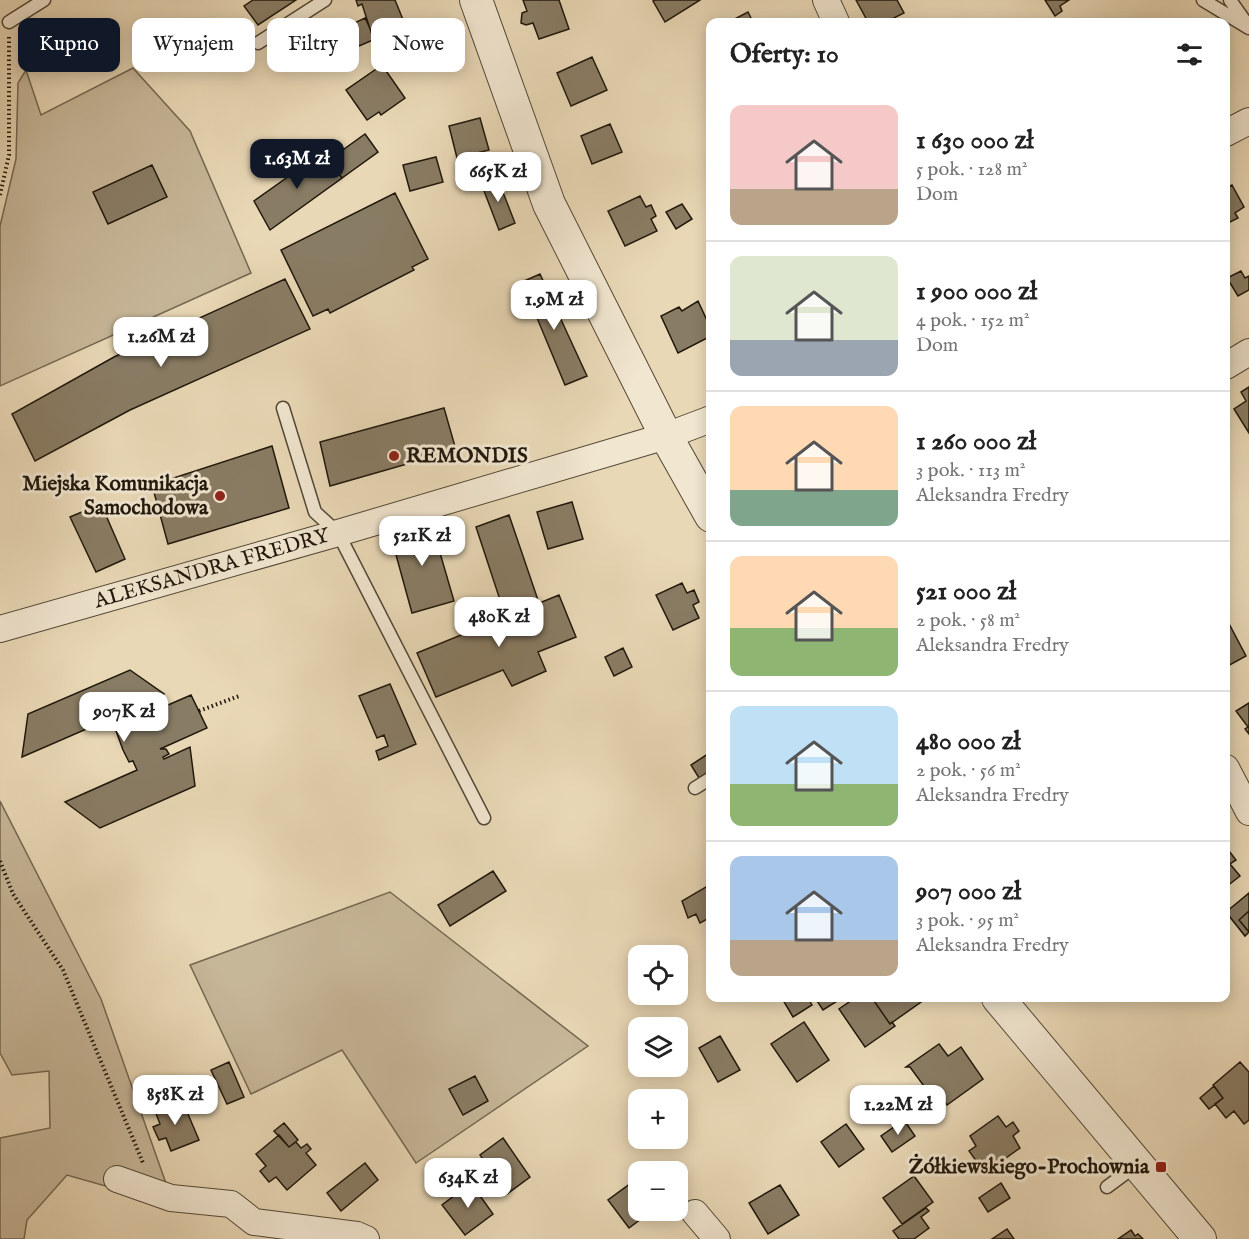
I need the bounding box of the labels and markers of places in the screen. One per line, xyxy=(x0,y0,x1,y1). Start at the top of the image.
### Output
pin: 1.63M zł xyxy=(235,139,359,190)
pin: 665K zł xyxy=(443,152,553,203)
pin: 1.9M zł xyxy=(499,280,609,331)
pin: 1.26M zł xyxy=(99,317,223,368)
place label: REMONDIS xyxy=(406,443,528,470)
marker: REMONDIS xyxy=(387,449,401,463)
place label: Miejska Komunikacja Samochodowa xyxy=(22,471,209,522)
marker: Miejska Komunikacja Samochodowa xyxy=(213,489,227,503)
pin: 521K zł xyxy=(367,516,477,567)
pin: 480K zł xyxy=(444,597,554,648)
pin: 907K zł xyxy=(69,692,179,743)
pin: 858K zł xyxy=(120,1075,230,1126)
pin: 1.22M zł xyxy=(836,1085,960,1136)
place label: Żółkiewskiego-Prochownia xyxy=(909,1153,1150,1181)
pin: 634K zł xyxy=(413,1158,523,1209)
marker: Żółkiewskiego-Prochownia xyxy=(1154,1160,1168,1174)

